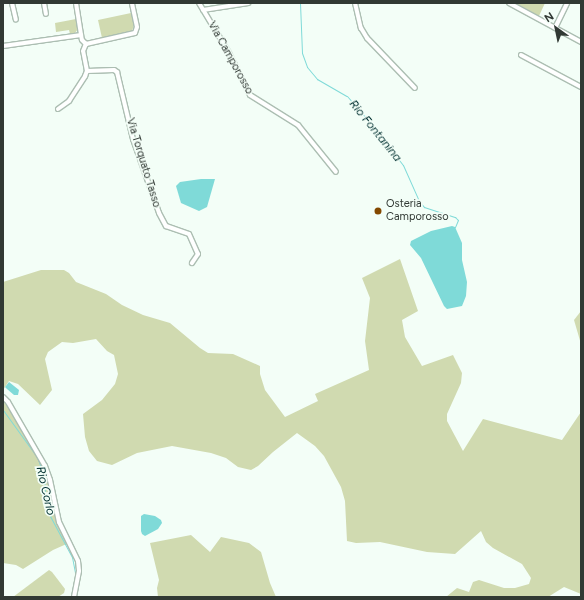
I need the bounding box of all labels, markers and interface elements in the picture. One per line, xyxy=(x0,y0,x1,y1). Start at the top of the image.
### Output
north arrow xyxy=(536,8,576,48)
text: N xyxy=(542,10,556,25)
street label: Via Camporosso xyxy=(205,19,255,97)
water label: Rio Fontanina xyxy=(346,97,404,165)
street label: Via Torquato Tasso xyxy=(123,117,163,209)
place label: Osteria Camporosso xyxy=(386,198,449,224)
marker: Osteria Camporosso xyxy=(373,206,383,216)
water label: Rio Corlo xyxy=(32,465,58,517)

